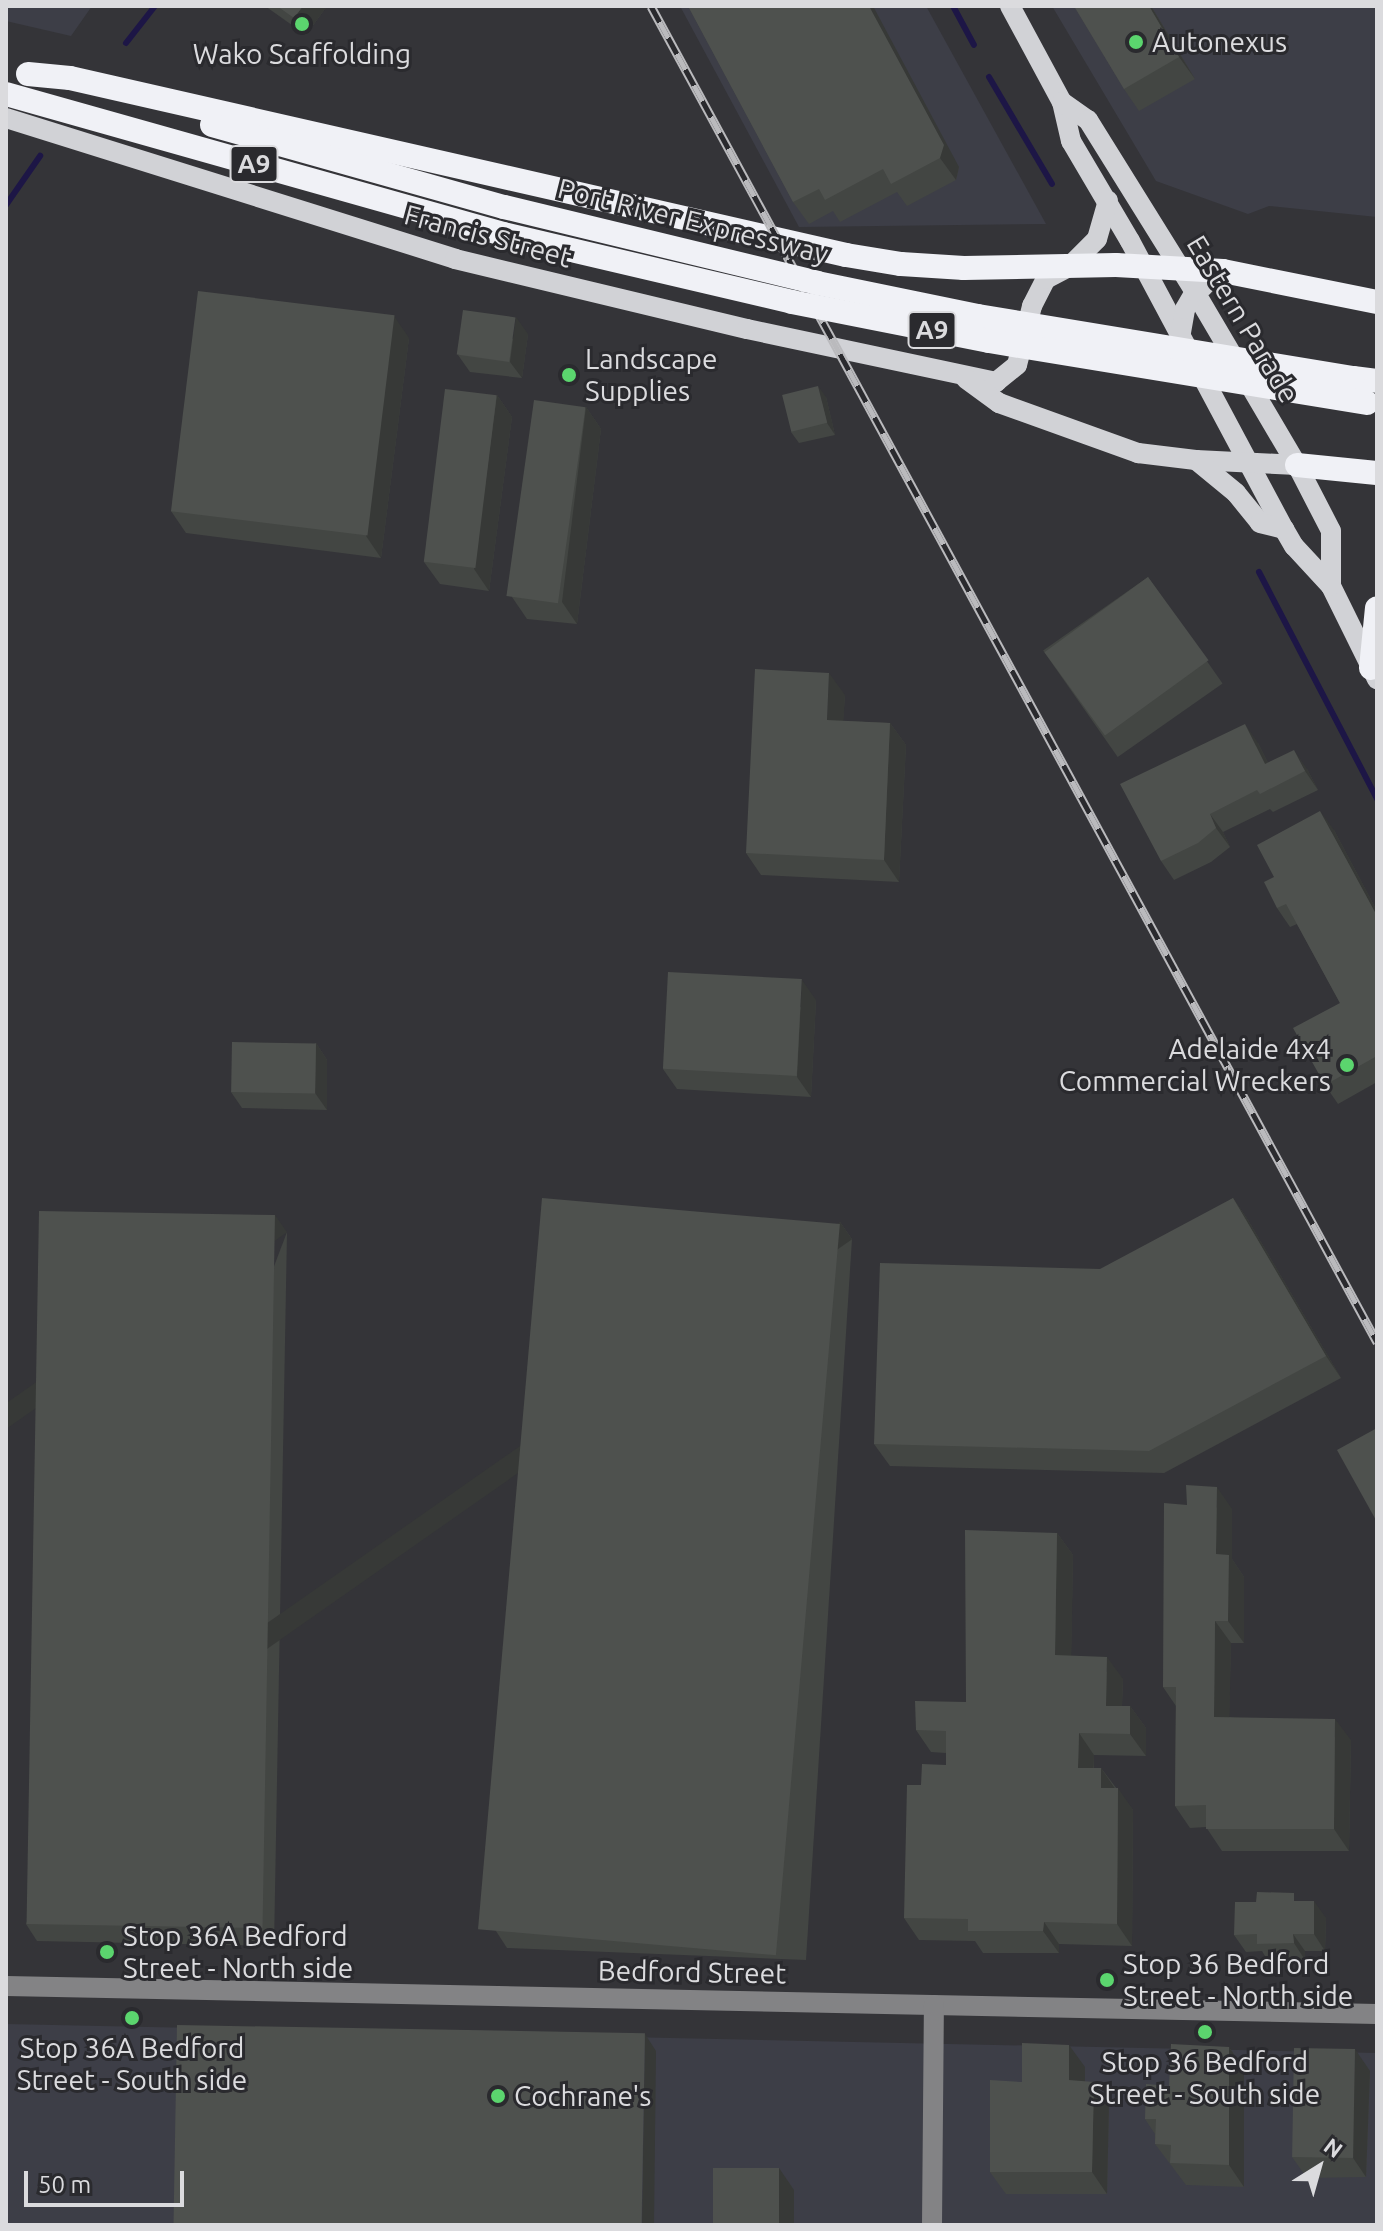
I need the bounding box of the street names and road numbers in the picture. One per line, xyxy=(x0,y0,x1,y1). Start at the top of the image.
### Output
road number: A9 xyxy=(228,142,280,186)
street label: Port River Expressway xyxy=(554,171,832,271)
street label: Francis Street xyxy=(401,198,575,274)
street label: Eastern Parade xyxy=(1180,229,1306,409)
road number: A9 xyxy=(906,308,958,352)
street label: Bedford Street xyxy=(598,1954,786,1990)

